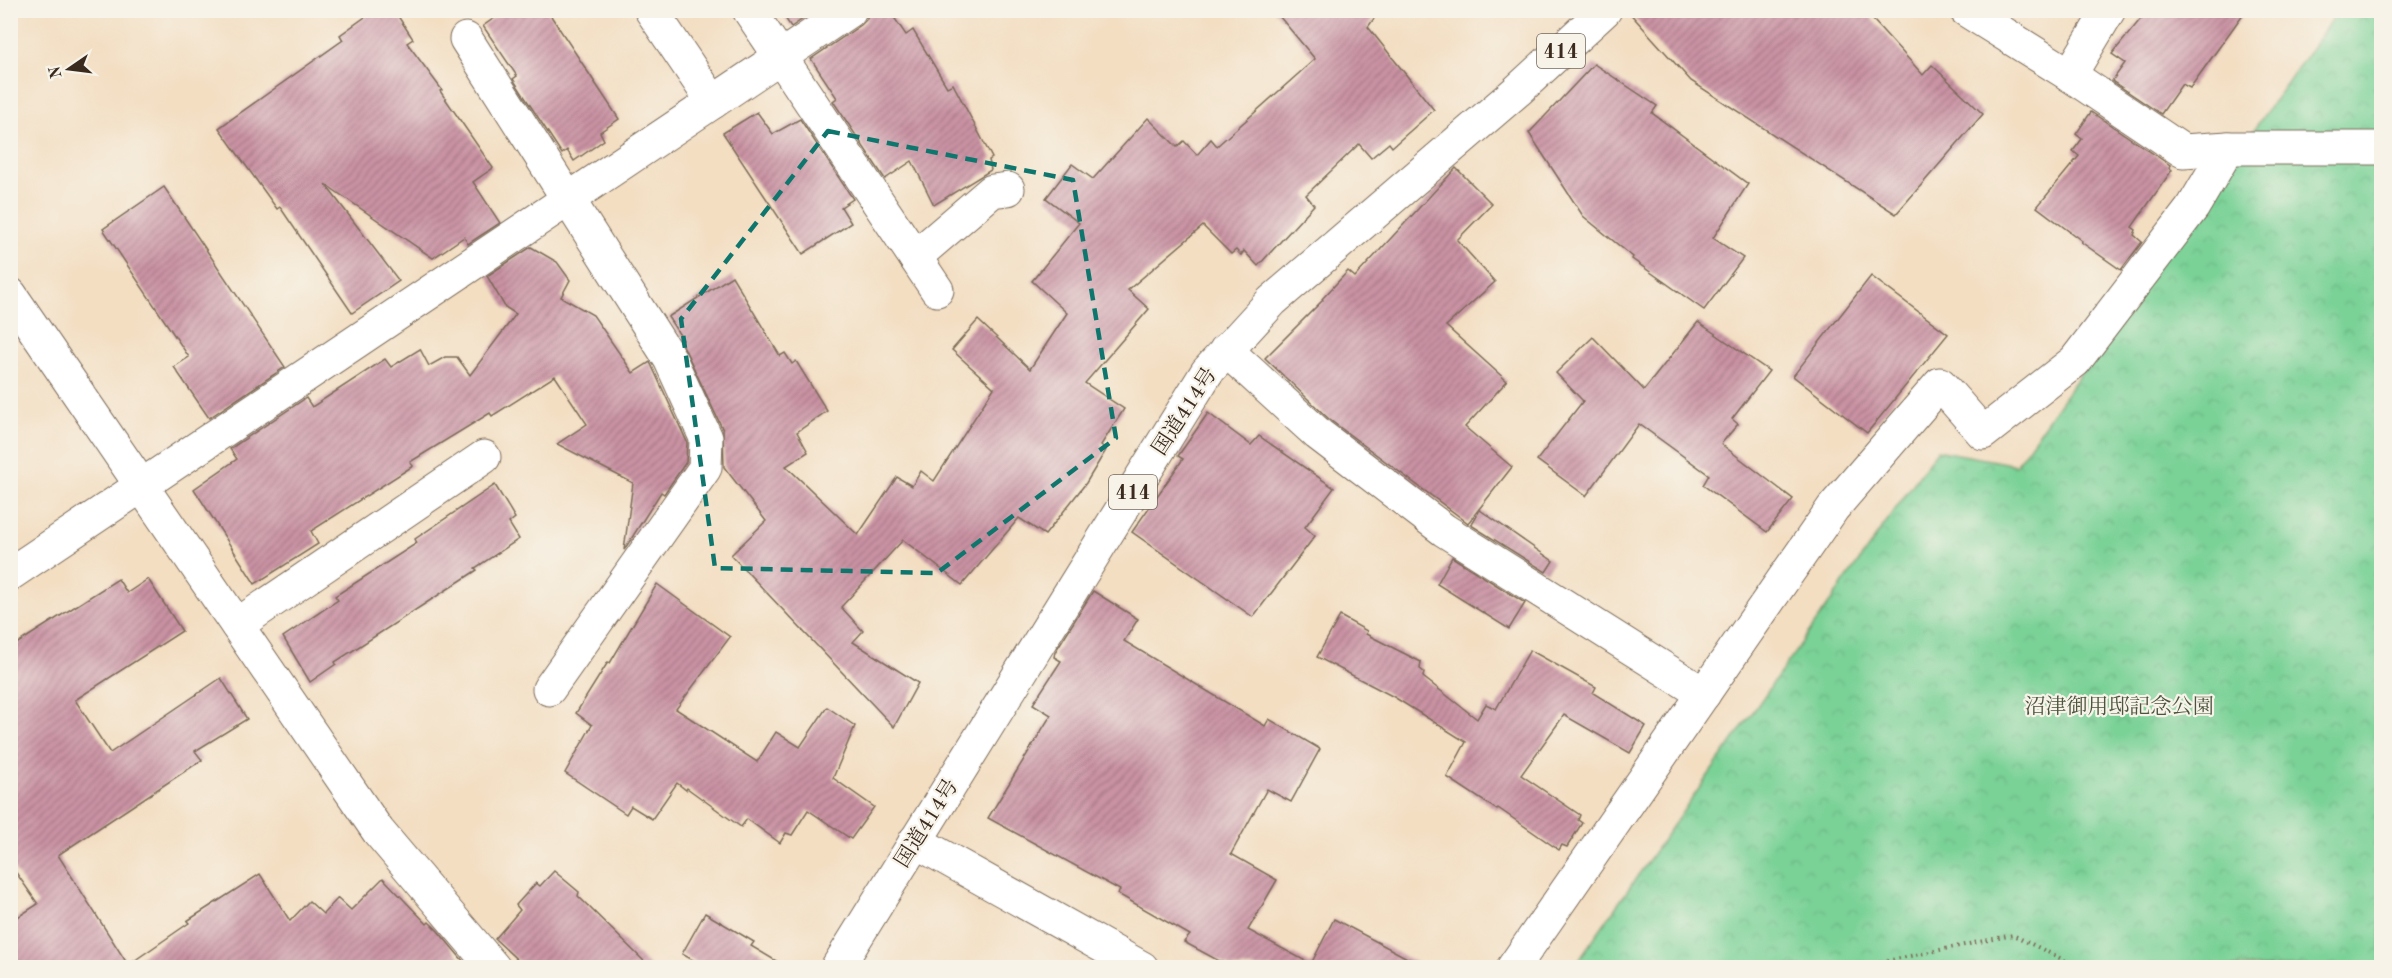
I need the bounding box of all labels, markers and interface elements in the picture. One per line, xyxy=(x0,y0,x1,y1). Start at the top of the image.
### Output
road number: 414 xyxy=(1537,34,1585,68)
north arrow xyxy=(39,39,99,99)
text: N xyxy=(47,64,66,80)
street label: 国道414号 xyxy=(1148,363,1221,459)
road number: 414 xyxy=(1109,475,1157,509)
park label: 沼津御用邸記念公園 xyxy=(2025,694,2214,718)
street label: 国道414号 xyxy=(890,775,963,872)

